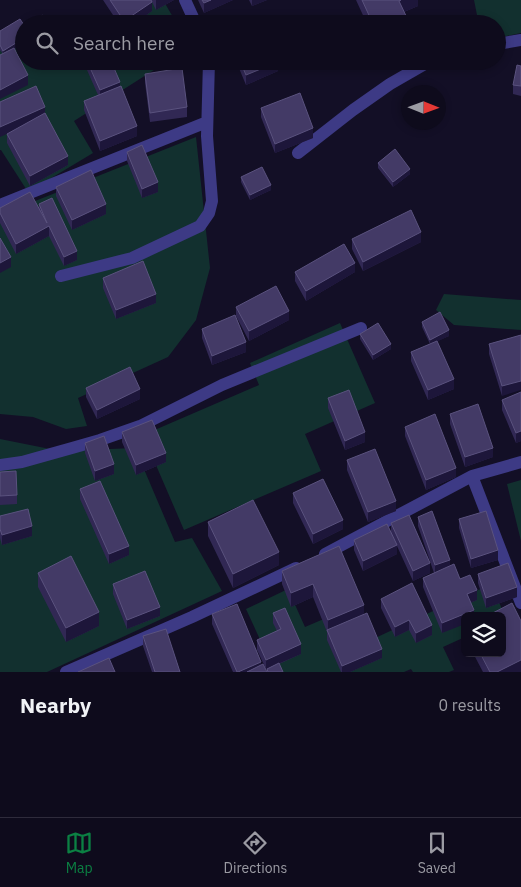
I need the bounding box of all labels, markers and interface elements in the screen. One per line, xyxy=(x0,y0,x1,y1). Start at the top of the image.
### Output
search box xyxy=(15,15,506,70)
icon: search xyxy=(33,29,61,57)
text: Search here xyxy=(73,31,175,55)
north arrow xyxy=(401,85,446,130)
map controls xyxy=(461,612,506,657)
button: layers xyxy=(461,612,506,657)
text: Nearby xyxy=(20,691,91,719)
text: 0 results xyxy=(438,695,501,715)
tab: Map xyxy=(65,829,93,877)
tab: Directions xyxy=(224,829,287,877)
tab: Saved xyxy=(418,829,456,877)

